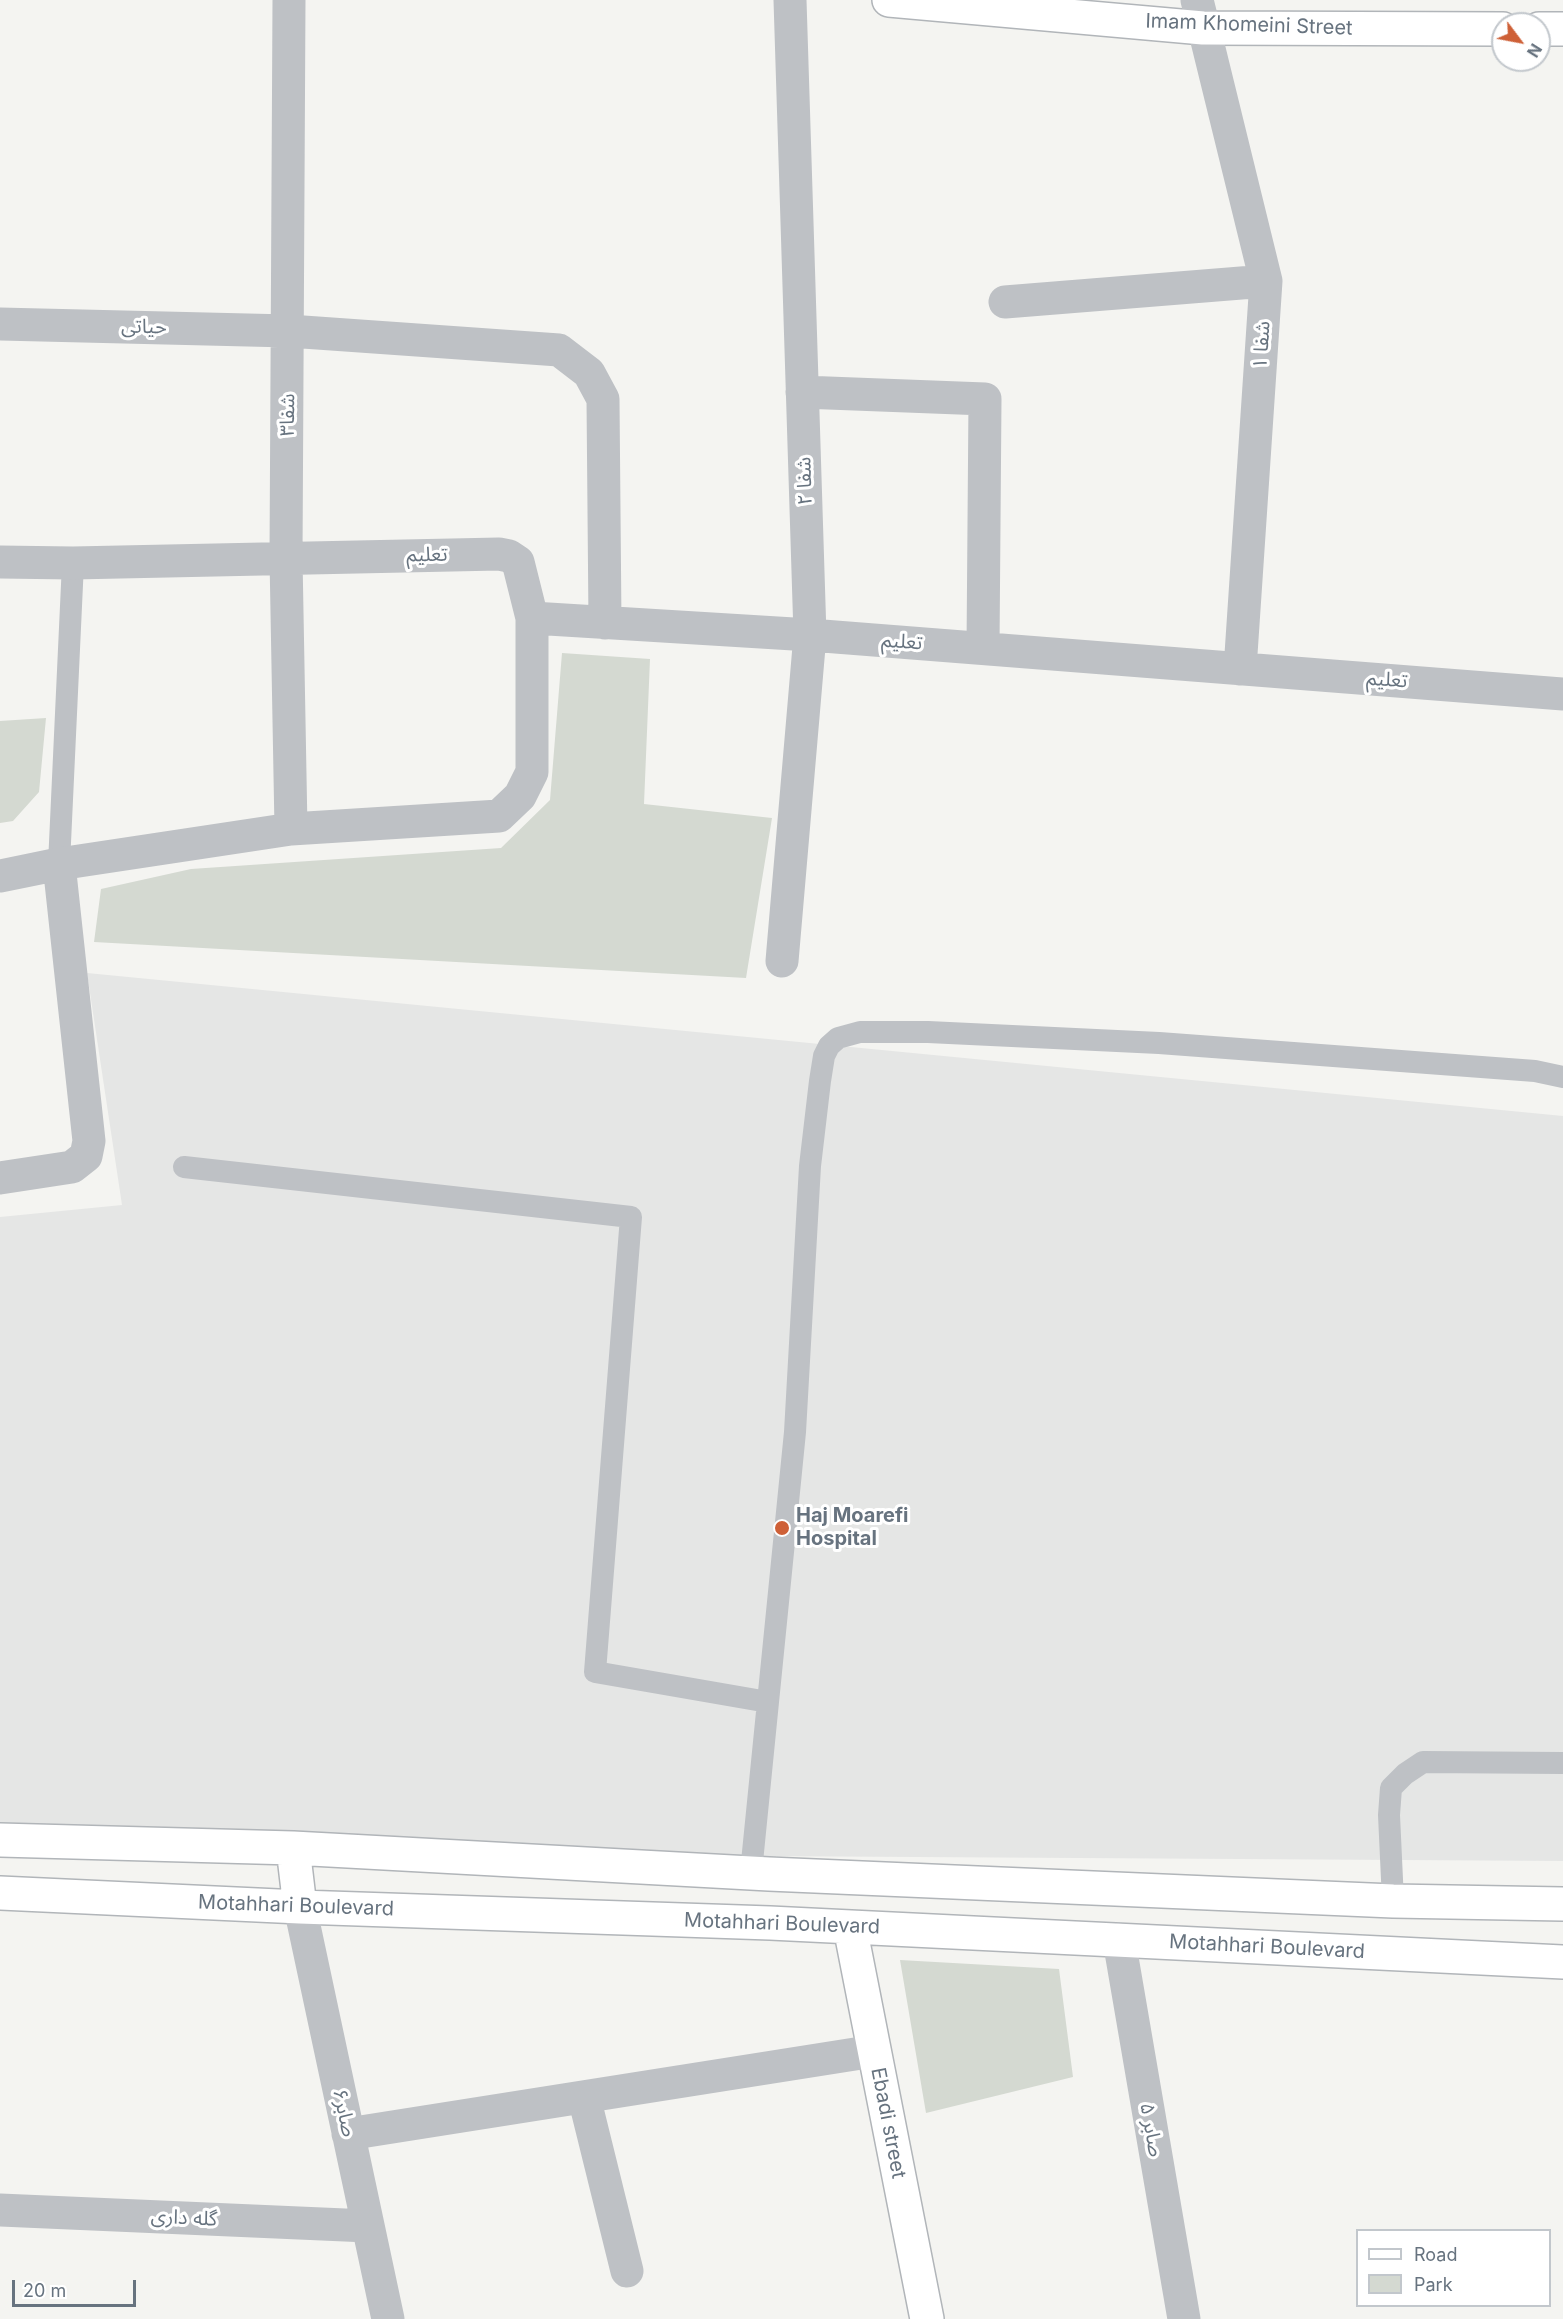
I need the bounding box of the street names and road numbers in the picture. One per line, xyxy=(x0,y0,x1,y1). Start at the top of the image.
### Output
street label: Imam Khomeini Street xyxy=(1145,9,1353,41)
street label: حیاتی xyxy=(121,315,167,339)
street label: شفا ۱ xyxy=(1248,320,1276,370)
street label: شفا۳ xyxy=(276,393,300,437)
street label: شفا ۲ xyxy=(792,456,818,506)
street label: تعلیم xyxy=(406,543,448,567)
street label: تعلیم xyxy=(881,629,923,655)
street label: تعلیم xyxy=(1366,667,1408,693)
street label: Motahhari Boulevard xyxy=(198,1891,394,1921)
street label: Motahhari Boulevard xyxy=(684,1909,880,1939)
street label: Motahhari Boulevard xyxy=(1169,1930,1365,1964)
street label: Ebadi street xyxy=(865,2065,911,2181)
street label: صابر۶ xyxy=(327,2087,361,2139)
street label: صابر ۵ xyxy=(1134,2101,1168,2159)
street label: گله داری xyxy=(150,2204,218,2232)

